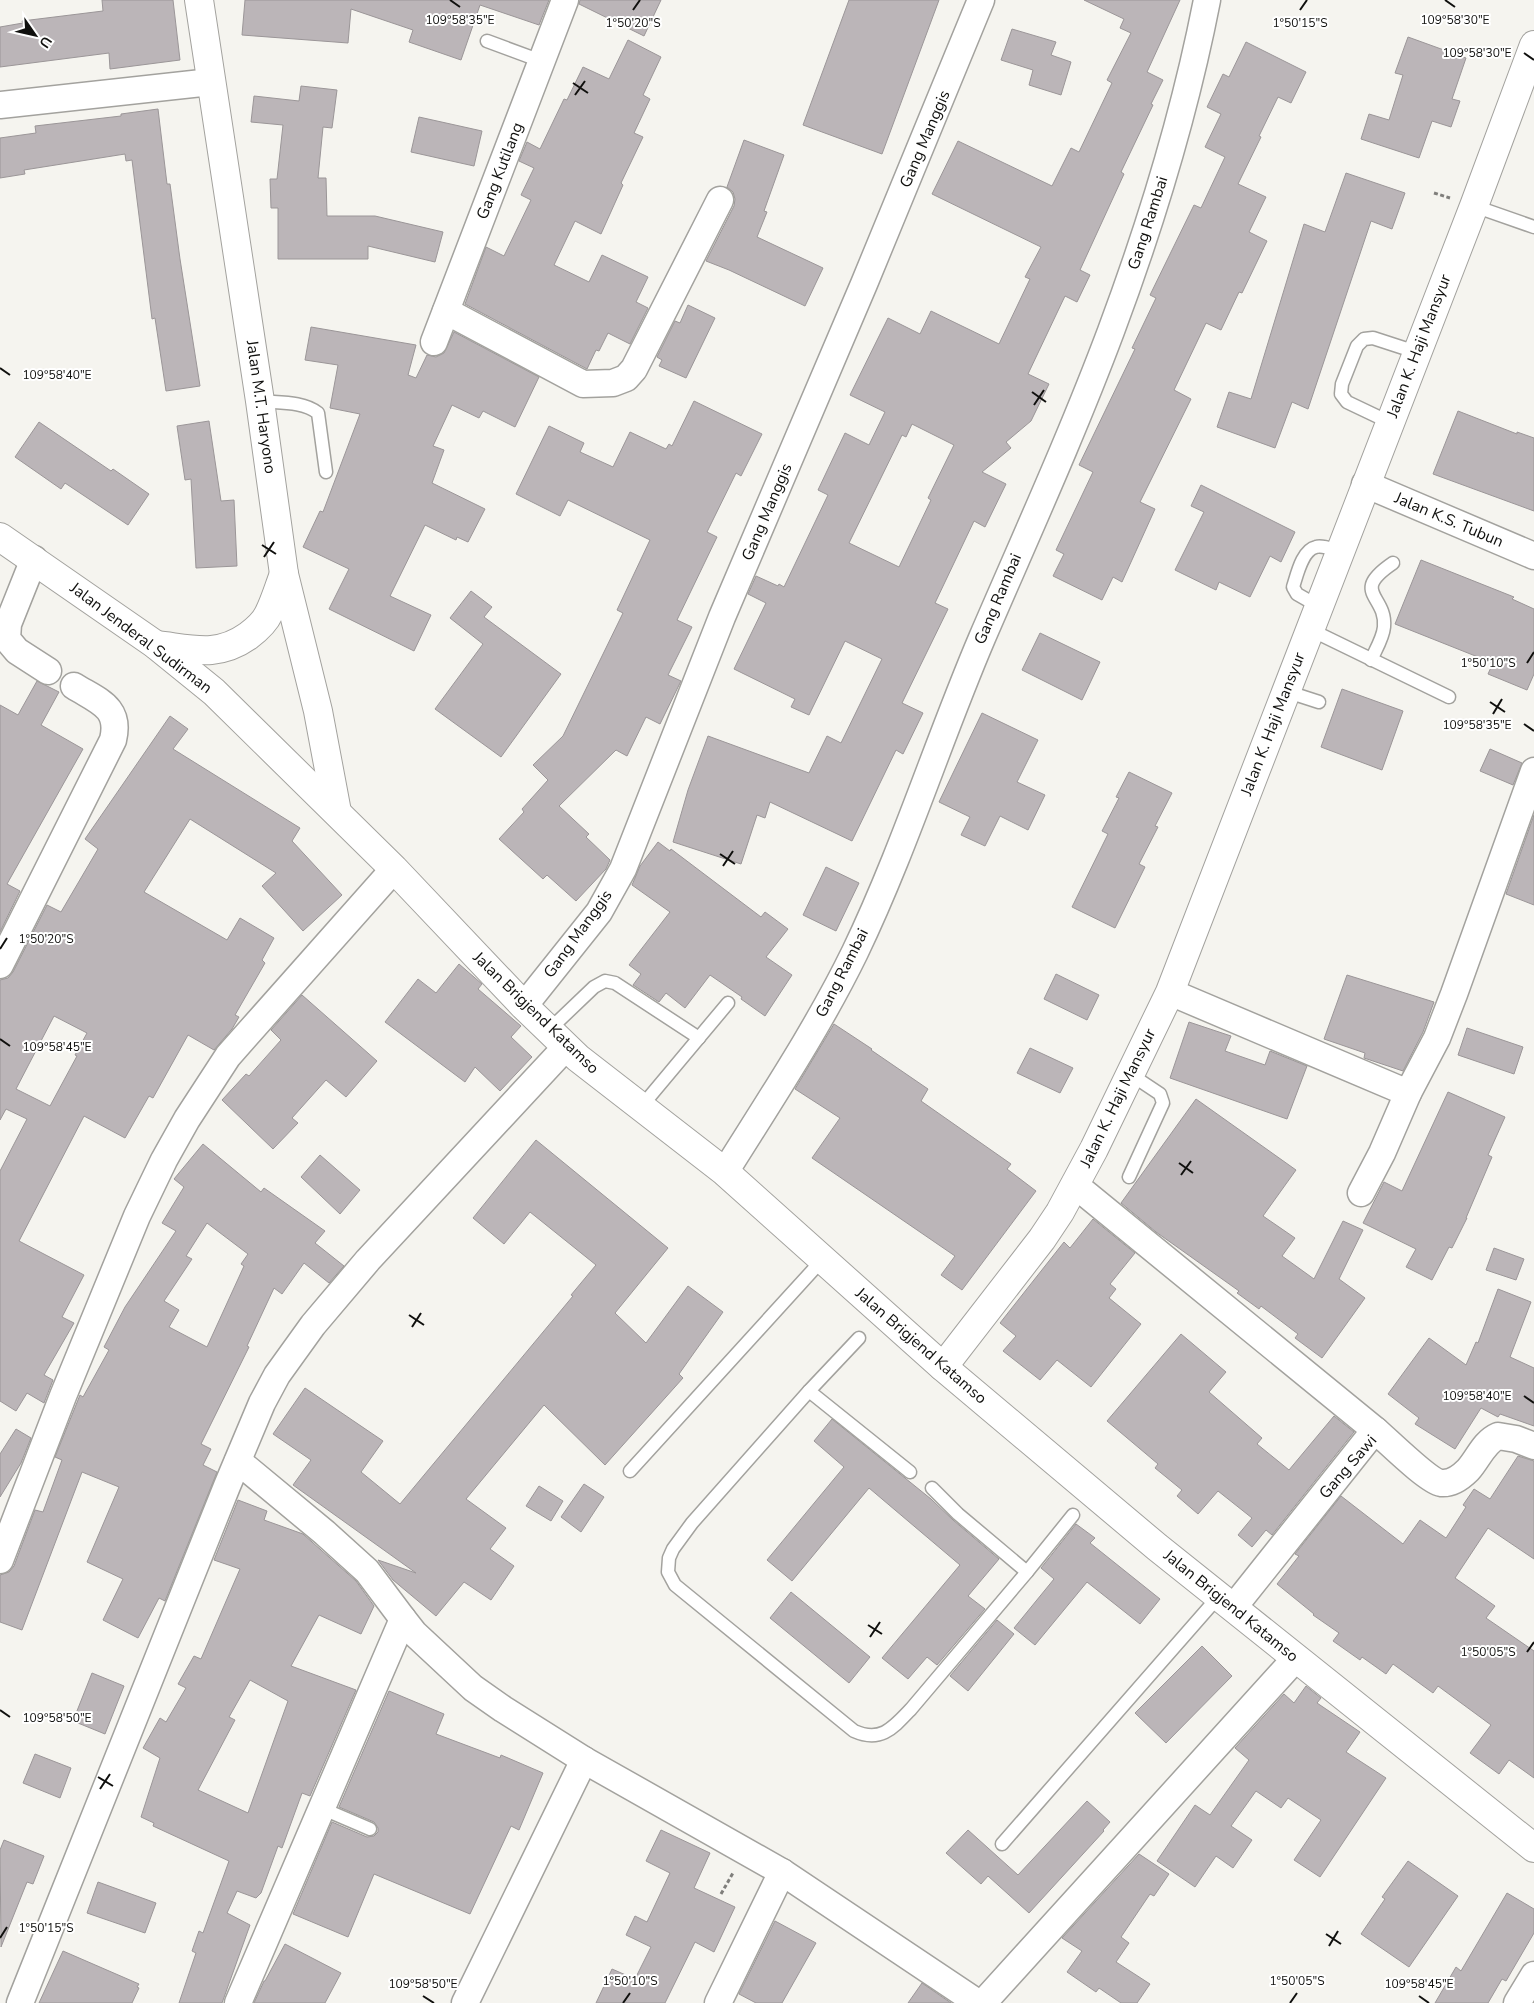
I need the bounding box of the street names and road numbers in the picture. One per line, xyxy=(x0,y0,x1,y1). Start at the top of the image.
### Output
street label: Gang Manggis xyxy=(895,87,955,191)
street label: Gang Kutilang xyxy=(471,119,529,223)
street label: Gang Rambai xyxy=(1123,173,1173,273)
street label: Jalan K. Haji Mansyur xyxy=(1381,271,1457,422)
street label: Jalan M.T. Haryono xyxy=(241,338,281,475)
street label: Gang Manggis xyxy=(737,460,797,564)
street label: Jalan K.S. Tubun xyxy=(1390,487,1507,553)
street label: Gang Rambai xyxy=(969,550,1027,648)
street label: Jalan Jenderal Sudirman xyxy=(65,577,217,699)
street label: Jalan K. Haji Mansyur xyxy=(1235,649,1311,800)
street label: Gang Manggis xyxy=(539,885,617,983)
street label: Gang Rambai xyxy=(810,925,874,1021)
street label: Jalan Brigjend Katamso xyxy=(467,946,604,1079)
street label: Jalan K. Haji Mansyur xyxy=(1074,1025,1161,1172)
street label: Jalan Brigjend Katamso xyxy=(850,1282,991,1409)
street label: Gang Sawi xyxy=(1314,1430,1382,1504)
street label: Jalan Brigjend Katamso xyxy=(1158,1544,1303,1667)

